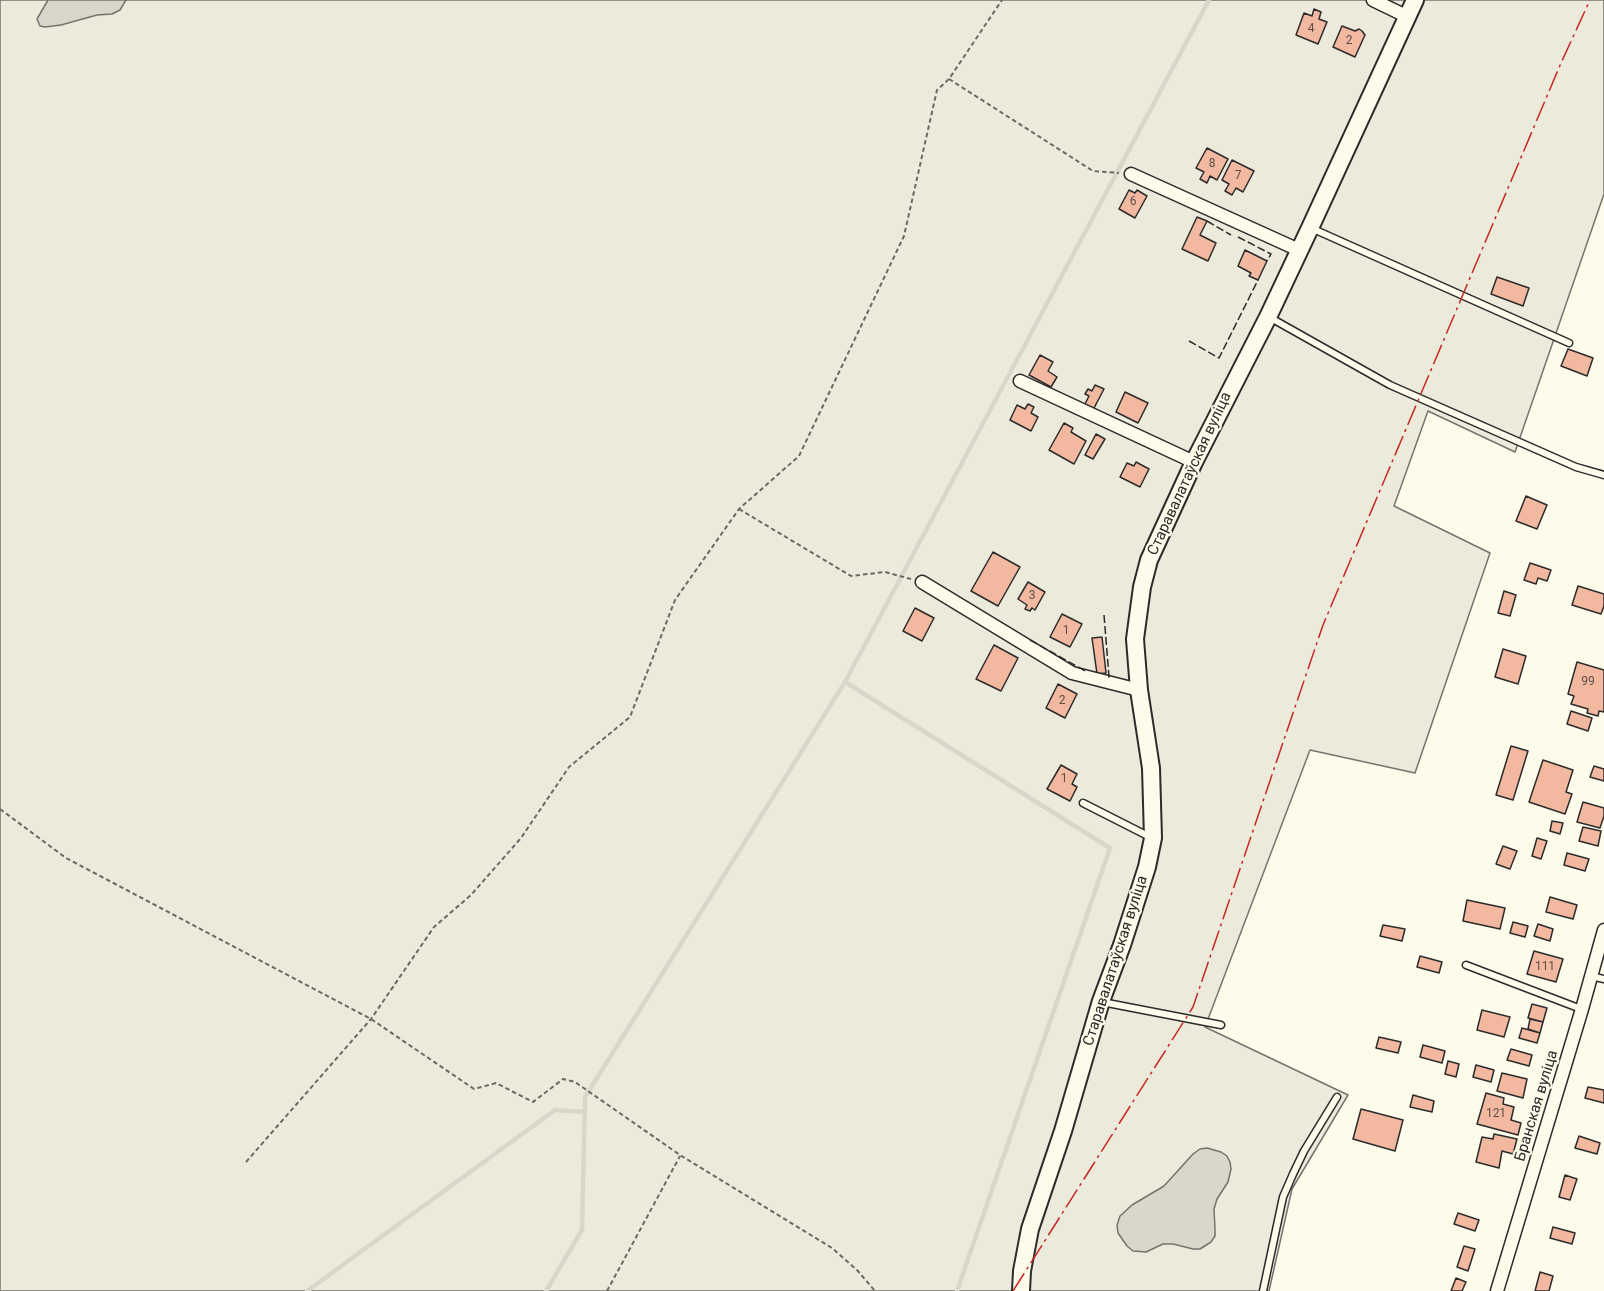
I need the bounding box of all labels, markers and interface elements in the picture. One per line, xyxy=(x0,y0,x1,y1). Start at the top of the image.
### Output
house number: 4 xyxy=(1308,22,1314,36)
house number: 2 xyxy=(1346,34,1352,48)
house number: 8 xyxy=(1209,157,1215,171)
house number: 7 xyxy=(1235,169,1241,183)
house number: 6 xyxy=(1130,195,1136,209)
street label: Старавалатаўская вуліца xyxy=(1144,390,1236,558)
house number: 3 xyxy=(1029,589,1035,603)
house number: 1 xyxy=(1063,624,1069,638)
house number: 99 xyxy=(1581,675,1595,689)
house number: 2 xyxy=(1059,694,1065,708)
house number: 1 xyxy=(1061,772,1067,786)
street label: Старавалатаўская вуліца xyxy=(1080,874,1152,1048)
house number: 111 xyxy=(1535,960,1555,974)
street label: Бранская вуліца xyxy=(1512,1048,1562,1164)
house number: 121 xyxy=(1486,1107,1506,1121)

